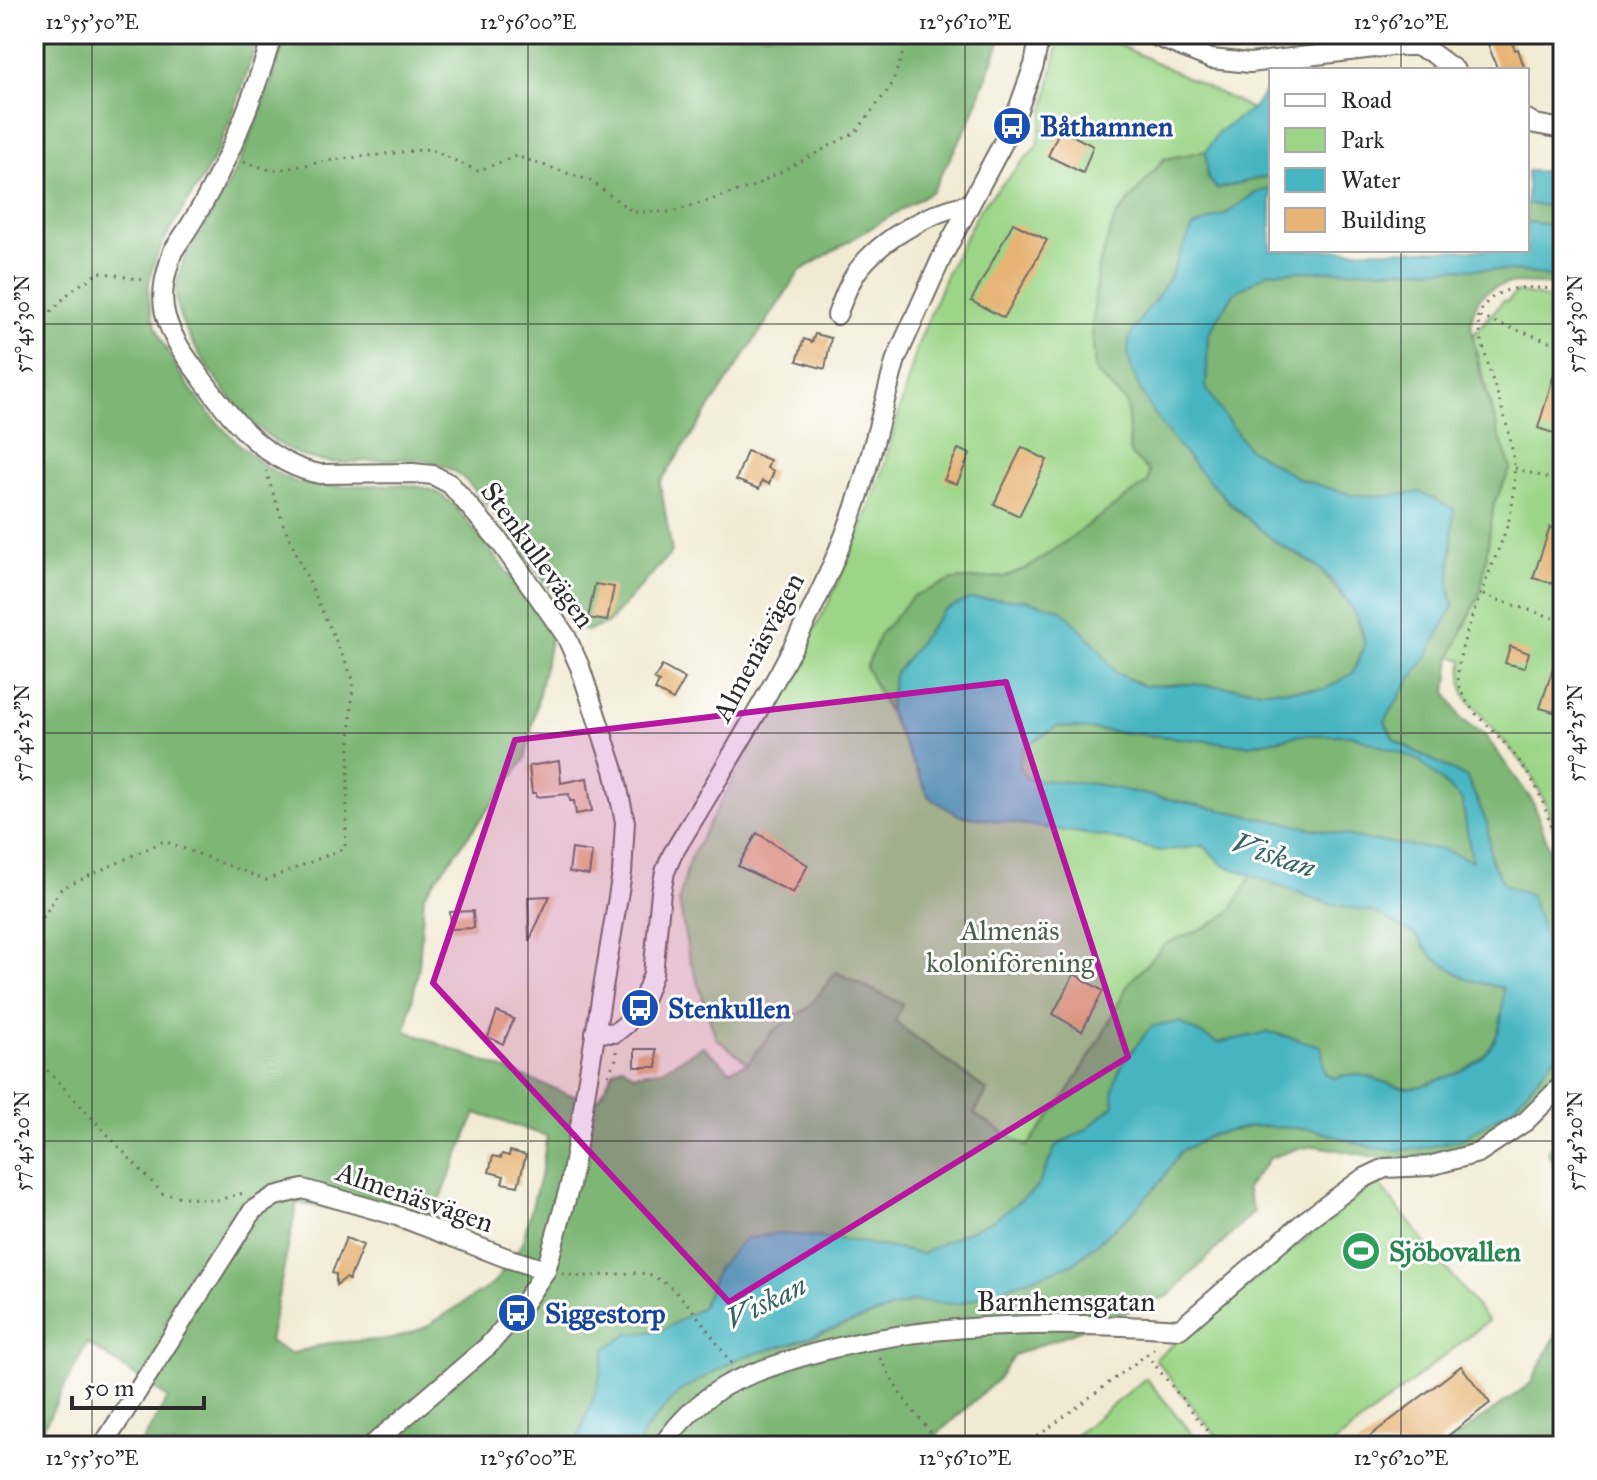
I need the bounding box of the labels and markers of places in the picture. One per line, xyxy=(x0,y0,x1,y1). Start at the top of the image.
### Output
bus stop icon: Båthamnen xyxy=(991,105,1033,147)
place label: Båthamnen xyxy=(1040,109,1173,144)
bus stop icon: Stenkullen xyxy=(619,987,661,1029)
place label: Stenkullen xyxy=(668,991,791,1026)
sports icon: Sjöbovallen xyxy=(1340,1230,1382,1272)
place label: Sjöbovallen xyxy=(1389,1234,1521,1269)
bus stop icon: Siggestorp xyxy=(496,1292,538,1334)
place label: Siggestorp xyxy=(545,1296,665,1331)

